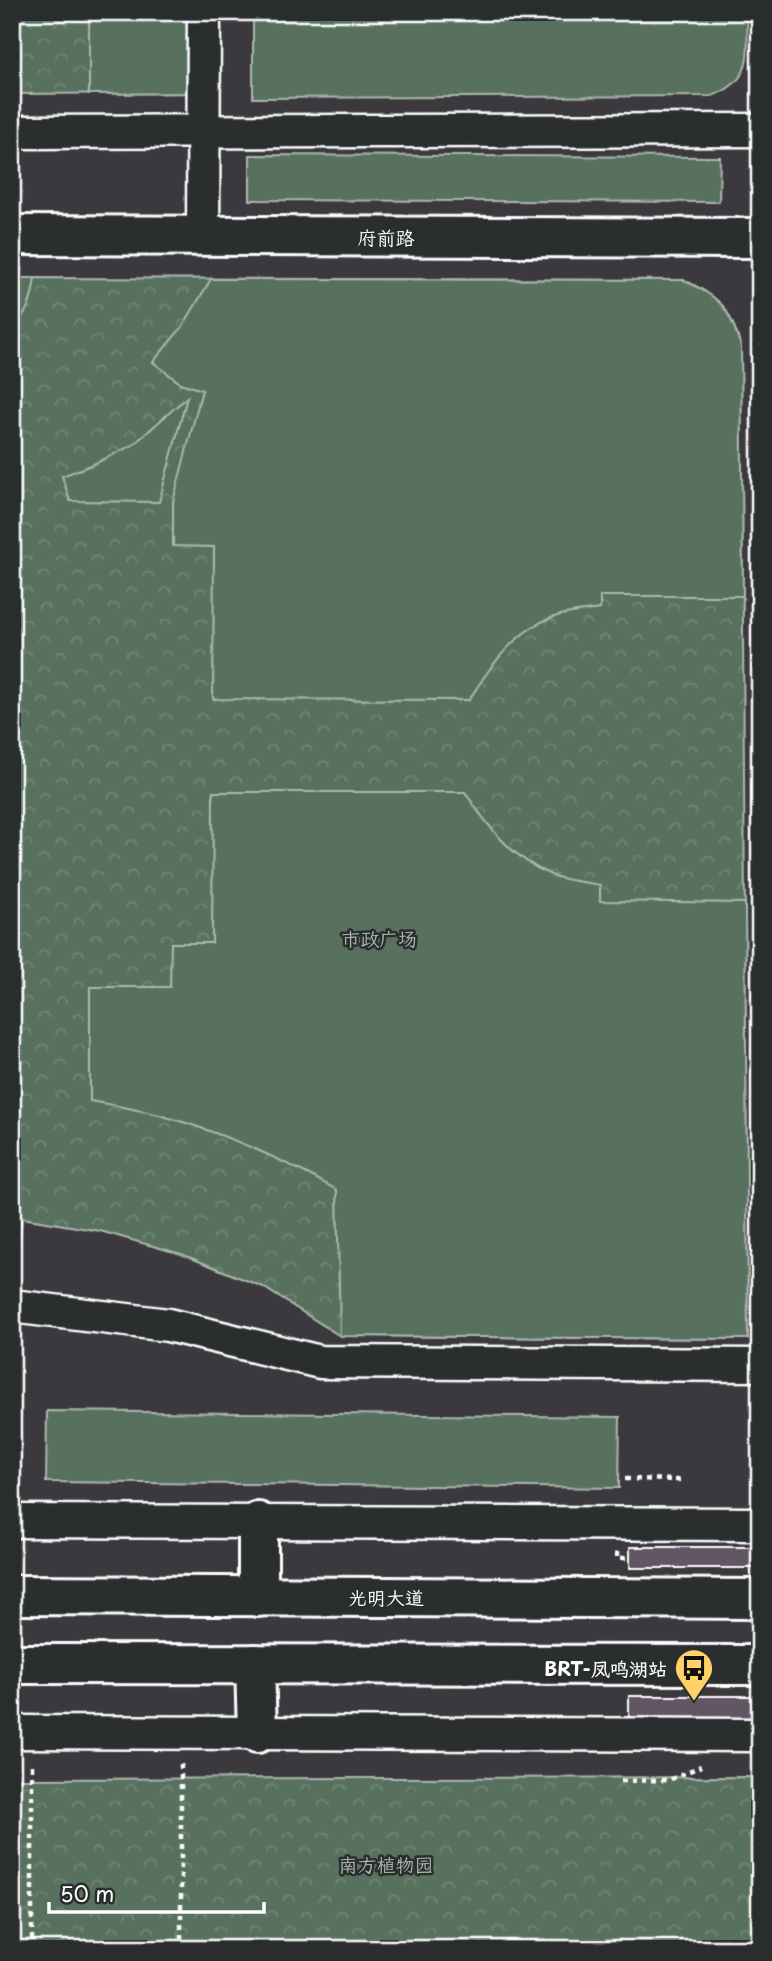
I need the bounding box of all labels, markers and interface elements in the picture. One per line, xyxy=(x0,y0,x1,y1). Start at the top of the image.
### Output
street label: 府前路 xyxy=(357,223,415,251)
park label: 市政广场 xyxy=(341,924,417,952)
street label: 光明大道 xyxy=(348,1583,424,1611)
bus stop icon: BRT-凤鸣湖站 xyxy=(673,1647,715,1702)
place label: BRT-凤鸣湖站 xyxy=(544,1654,667,1682)
park label: 南方植物园 xyxy=(338,1850,434,1878)
scale bar xyxy=(49,1870,264,1914)
text: 50 m xyxy=(60,1877,114,1909)

